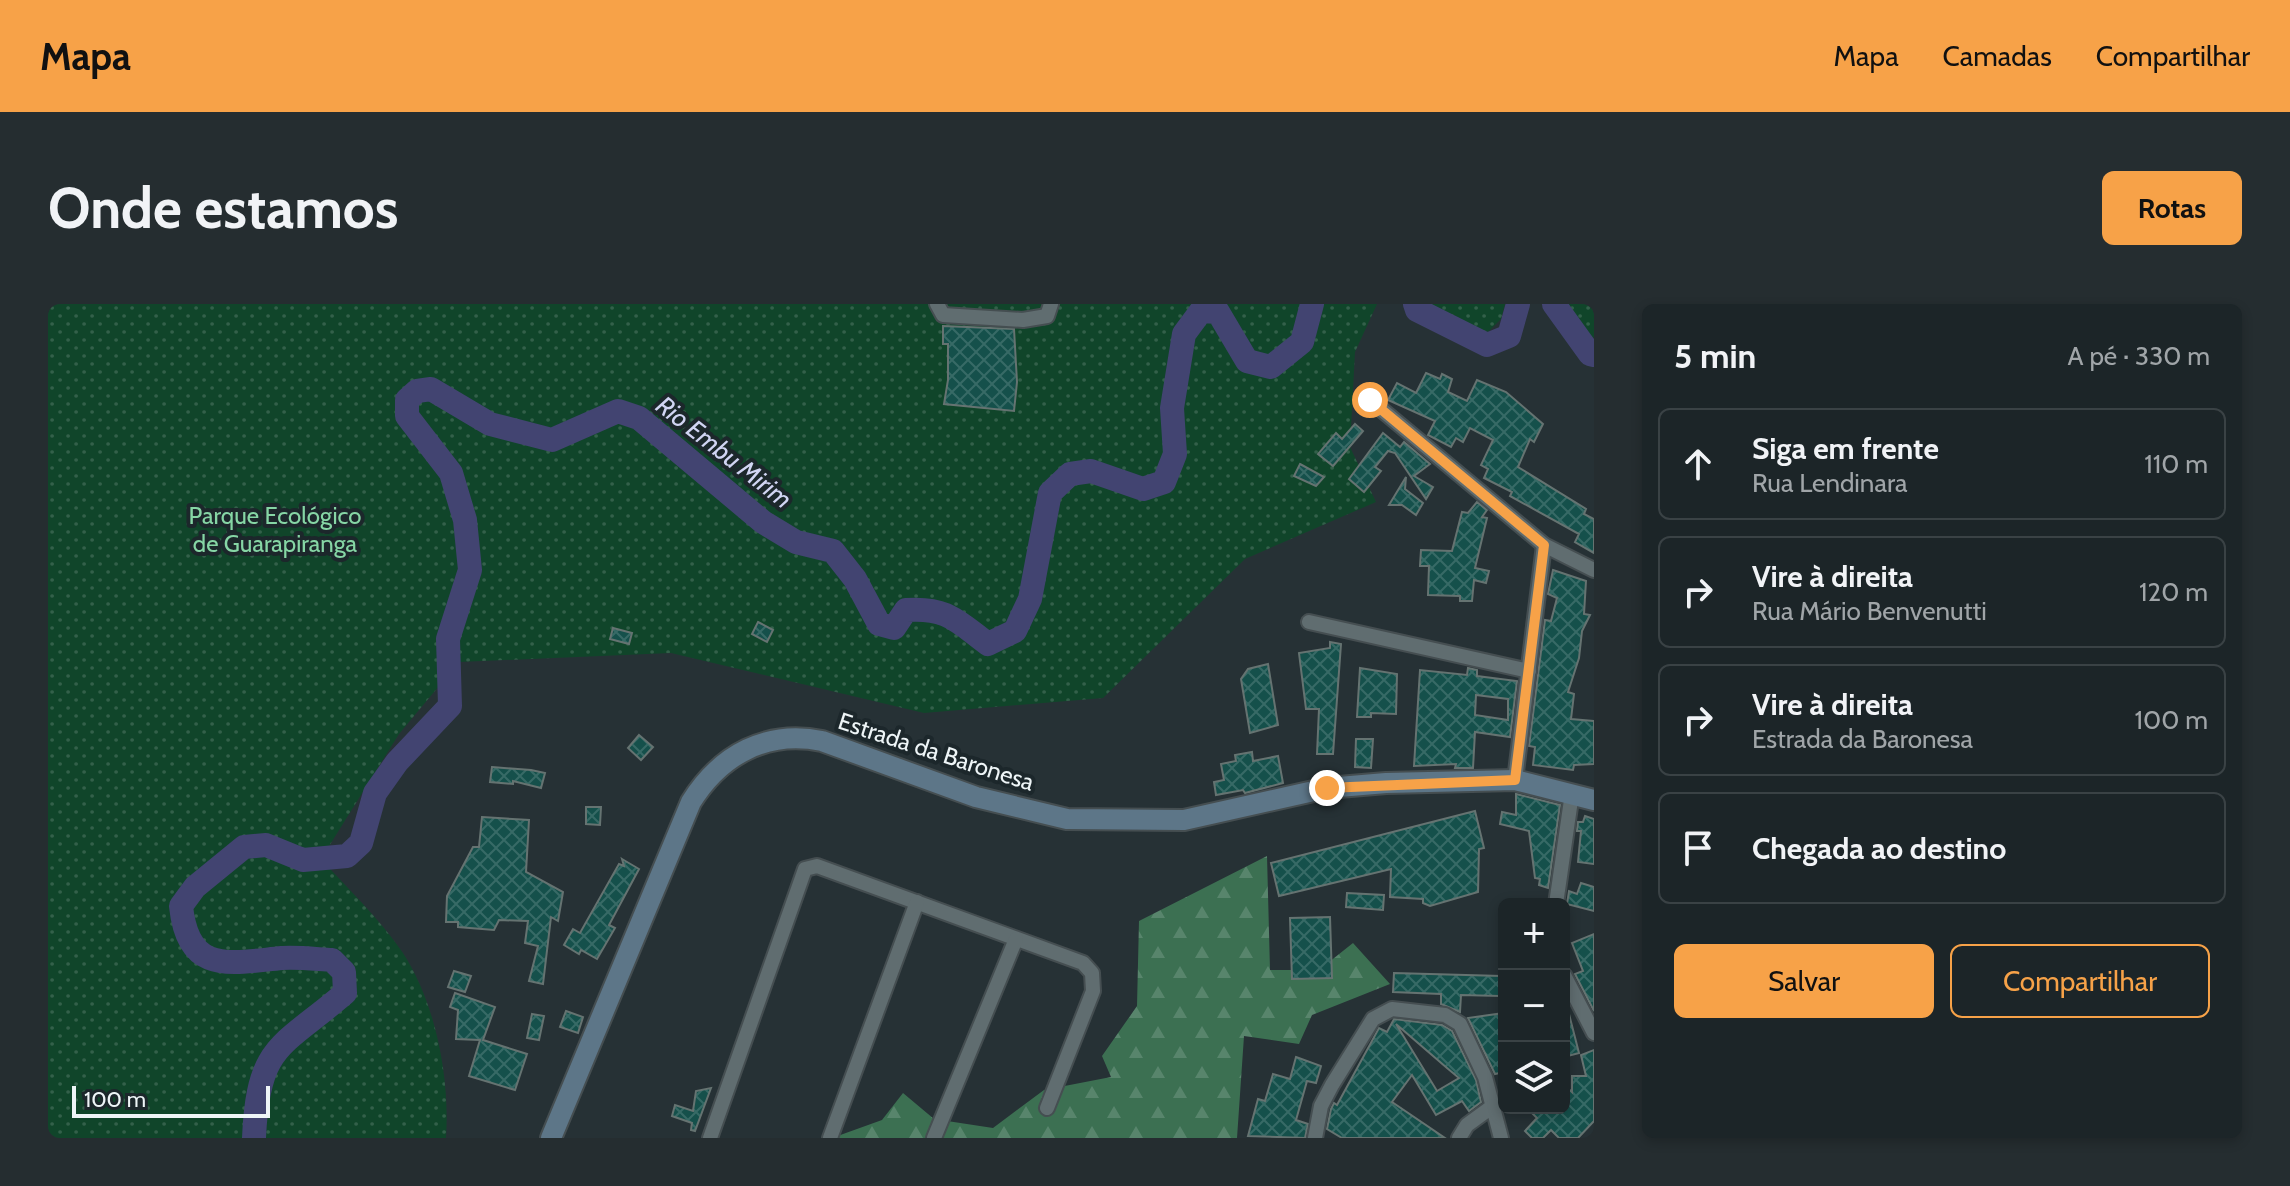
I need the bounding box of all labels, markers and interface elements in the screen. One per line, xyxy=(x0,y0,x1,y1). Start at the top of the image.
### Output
text: Mapa xyxy=(40,33,131,80)
text: Mapa xyxy=(1834,39,1899,73)
text: Camadas xyxy=(1943,39,2052,73)
text: Compartilhar xyxy=(2096,39,2250,73)
button: Rotas xyxy=(2102,171,2242,245)
text: Onde estamos xyxy=(48,174,398,242)
text: 5 min xyxy=(1674,335,1756,377)
text: A pé · 330 m xyxy=(2068,340,2210,372)
route start xyxy=(1352,382,1388,418)
water label: Rio Embu Mirim xyxy=(650,389,798,515)
text: Siga em frente xyxy=(1752,430,1939,467)
icon: ahead xyxy=(1676,442,1720,486)
text: 110 m xyxy=(2144,448,2208,480)
text: Rua Lendinara xyxy=(1752,467,1907,499)
park label: Parque Ecológico de Guarapiranga xyxy=(189,501,361,558)
text: Vire à direita xyxy=(1752,558,1913,595)
icon: right xyxy=(1676,570,1720,614)
text: 120 m xyxy=(2139,576,2208,608)
text: Rua Mário Benvenutti xyxy=(1752,595,1987,627)
text: Vire à direita xyxy=(1752,686,1913,723)
icon: right xyxy=(1676,698,1720,742)
text: 100 m xyxy=(2135,704,2208,736)
street label: Estrada da Baronesa xyxy=(835,706,1038,797)
text: Estrada da Baronesa xyxy=(1752,723,1973,755)
route end xyxy=(1309,770,1345,806)
icon: arrive xyxy=(1676,826,1720,870)
text: Chegada ao destino xyxy=(1752,830,2006,867)
map controls xyxy=(1498,898,1570,1114)
button: + xyxy=(1498,898,1570,970)
button: Salvar xyxy=(1674,944,1934,1018)
button: Compartilhar xyxy=(1950,944,2210,1018)
button: − xyxy=(1498,970,1570,1042)
button: layers xyxy=(1498,1042,1570,1114)
scale bar xyxy=(72,1082,270,1118)
text: 100 m xyxy=(84,1086,146,1113)

